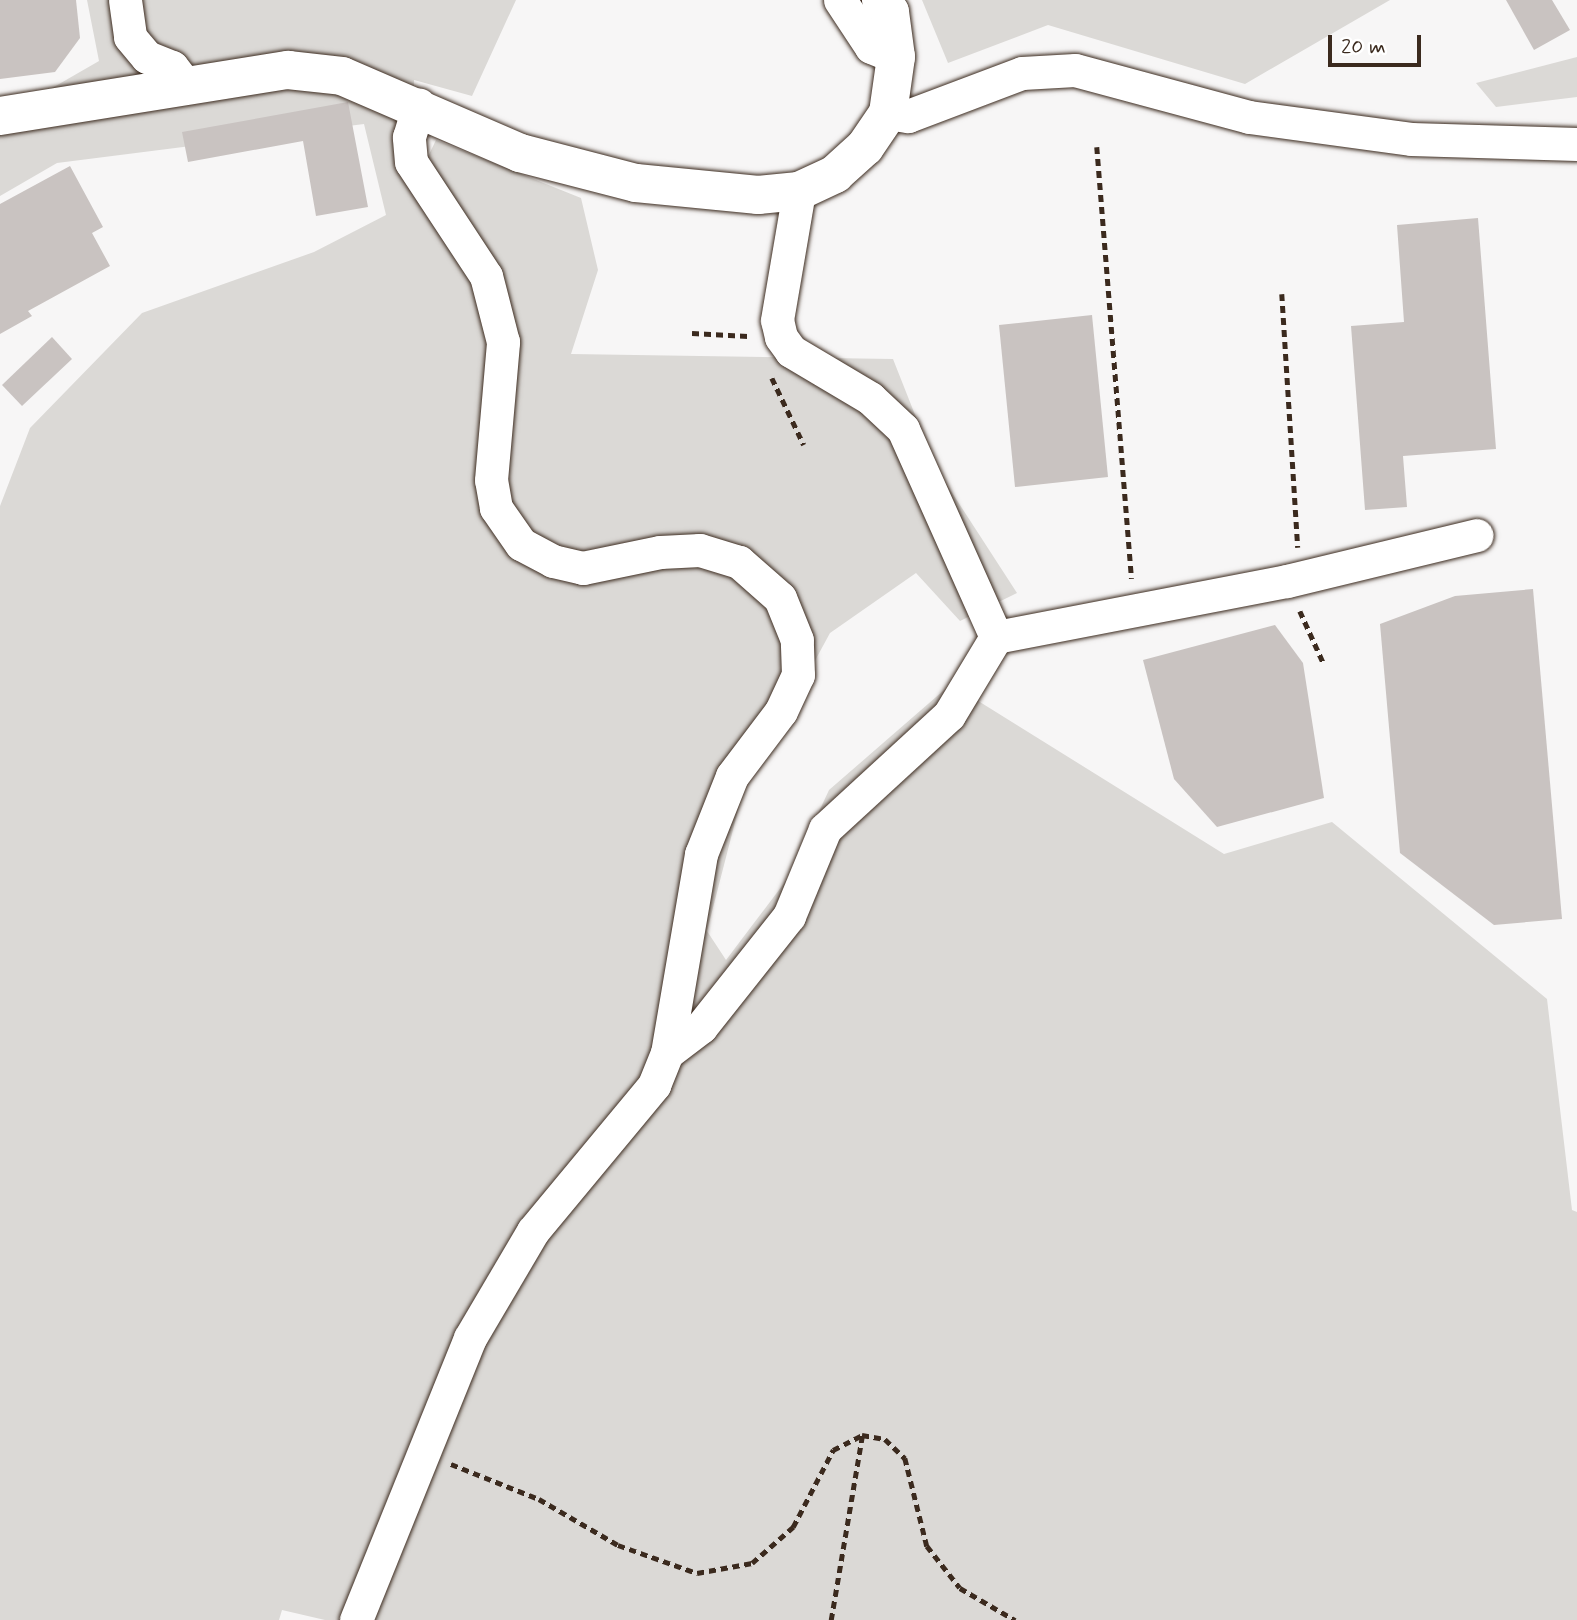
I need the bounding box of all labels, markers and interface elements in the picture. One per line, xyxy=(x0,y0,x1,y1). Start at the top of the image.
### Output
scale bar xyxy=(1332,21,1425,65)
text: 20 m xyxy=(1341,33,1386,61)

